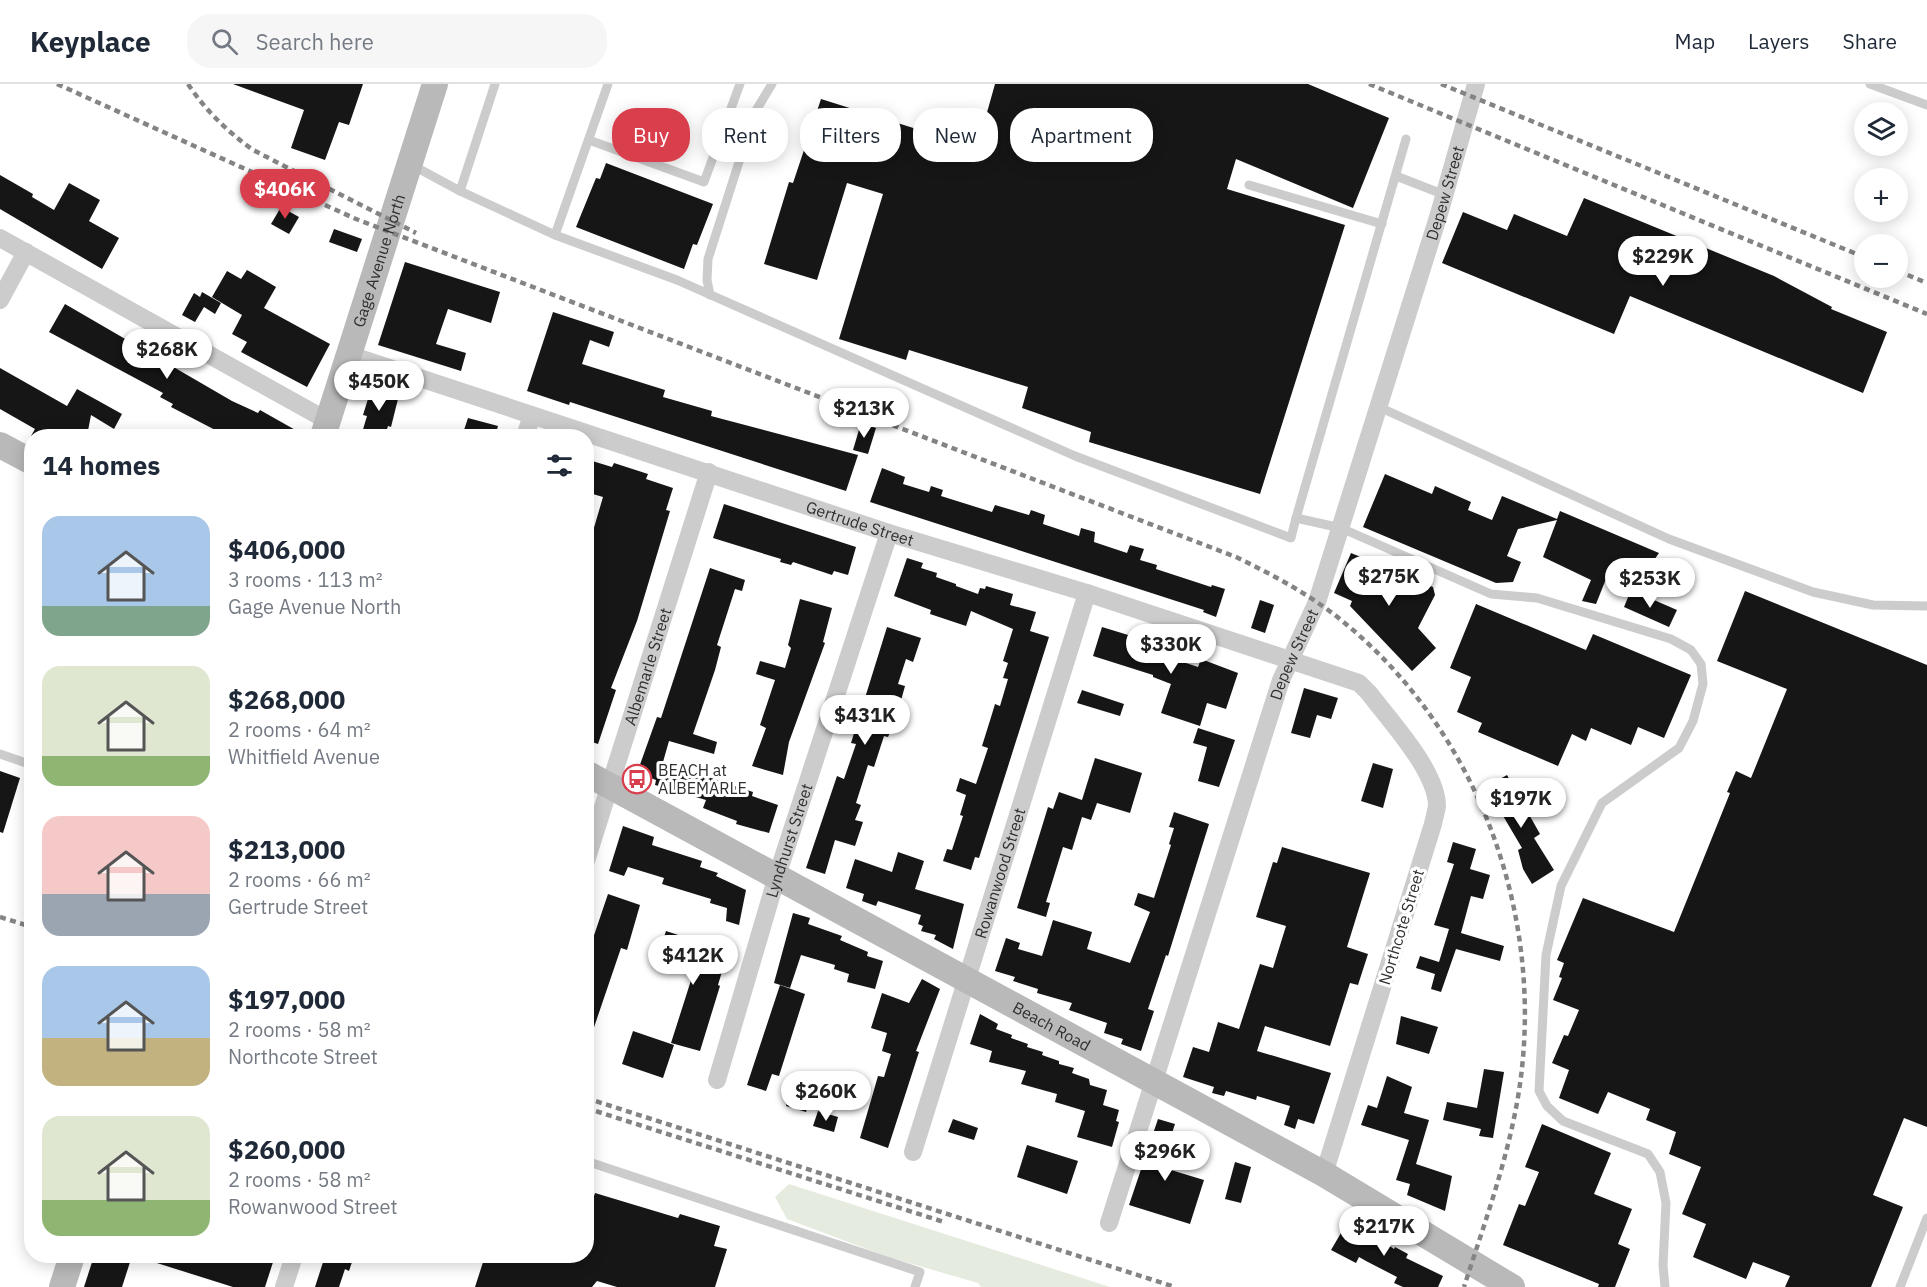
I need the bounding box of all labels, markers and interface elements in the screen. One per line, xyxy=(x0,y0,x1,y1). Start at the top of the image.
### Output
search box xyxy=(187,14,607,68)
text: Keyplace xyxy=(30,23,151,60)
icon: search xyxy=(208,25,241,58)
text: Search here xyxy=(256,27,374,56)
text: Map xyxy=(1675,27,1715,55)
text: Layers xyxy=(1748,27,1810,55)
text: Share xyxy=(1843,27,1897,55)
map controls xyxy=(1854,102,1908,288)
button: layers xyxy=(1854,102,1908,156)
chip: Buy xyxy=(612,108,690,162)
chip: Rent xyxy=(702,108,788,162)
chip: Filters xyxy=(800,108,901,162)
chip: New xyxy=(913,108,998,162)
chip: Apartment xyxy=(1010,108,1153,162)
street label: Depew Street xyxy=(1421,143,1468,243)
button: + xyxy=(1854,168,1908,222)
pin: $406K xyxy=(243,169,327,220)
text: $406K xyxy=(254,175,316,202)
street label: Gage Avenue North xyxy=(348,191,409,330)
button: − xyxy=(1854,234,1908,288)
pin: $229K xyxy=(1621,236,1705,287)
text: $229K xyxy=(1632,242,1694,269)
pin: $268K xyxy=(125,329,209,380)
text: $268K xyxy=(136,335,198,362)
pin: $450K xyxy=(337,361,421,412)
text: $450K xyxy=(348,367,410,394)
pin: $213K xyxy=(822,388,906,439)
text: $213K xyxy=(833,394,895,421)
text: 14 homes xyxy=(42,448,160,482)
icon: filters xyxy=(543,449,576,482)
street label: Gertrude Street xyxy=(803,496,916,550)
text: $406,000 xyxy=(228,532,345,566)
icon: home xyxy=(90,540,162,612)
pin: $275K xyxy=(1347,556,1431,607)
pin: $253K xyxy=(1608,558,1692,609)
text: $275K xyxy=(1358,562,1420,589)
text: $253K xyxy=(1619,564,1681,591)
text: 3 rooms · 113 m² xyxy=(228,566,383,593)
text: Gage Avenue North xyxy=(228,593,401,620)
street label: Albemarle Street xyxy=(620,605,675,728)
street label: Depew Street xyxy=(1265,606,1322,702)
pin: $330K xyxy=(1129,624,1213,675)
text: $330K xyxy=(1140,630,1202,657)
text: $268,000 xyxy=(228,682,345,716)
icon: home xyxy=(90,690,162,762)
pin: $431K xyxy=(823,695,907,746)
text: $431K xyxy=(834,701,896,728)
text: 2 rooms · 64 m² xyxy=(228,716,371,743)
text: Whitfield Avenue xyxy=(228,743,380,770)
place label: BEACH at ALBEMARLE xyxy=(658,760,747,798)
bus stop icon: BEACH at ALBEMARLE xyxy=(621,763,653,795)
pin: $197K xyxy=(1479,778,1563,829)
street label: Lyndhurst Street xyxy=(761,781,817,900)
text: $197K xyxy=(1490,784,1552,811)
street label: Rowanwood Street xyxy=(970,805,1030,941)
text: $213,000 xyxy=(228,832,345,866)
icon: home xyxy=(90,840,162,912)
text: 2 rooms · 66 m² xyxy=(228,866,371,893)
street label: Northcote Street xyxy=(1374,867,1428,987)
text: Gertrude Street xyxy=(228,893,368,920)
pin: $412K xyxy=(651,935,735,986)
text: $412K xyxy=(662,941,724,968)
text: $197,000 xyxy=(228,982,345,1016)
icon: home xyxy=(90,990,162,1062)
street label: Beach Road xyxy=(1009,997,1094,1055)
text: 2 rooms · 58 m² xyxy=(228,1016,371,1043)
text: Northcote Street xyxy=(228,1043,378,1070)
pin: $260K xyxy=(784,1071,868,1122)
text: $260K xyxy=(795,1077,857,1104)
pin: $296K xyxy=(1123,1131,1207,1182)
text: $260,000 xyxy=(228,1132,345,1166)
text: $296K xyxy=(1134,1137,1196,1164)
icon: home xyxy=(90,1140,162,1212)
text: 2 rooms · 58 m² xyxy=(228,1166,371,1193)
text: Rowanwood Street xyxy=(228,1193,398,1220)
pin: $217K xyxy=(1342,1206,1426,1257)
text: $217K xyxy=(1353,1212,1415,1239)

